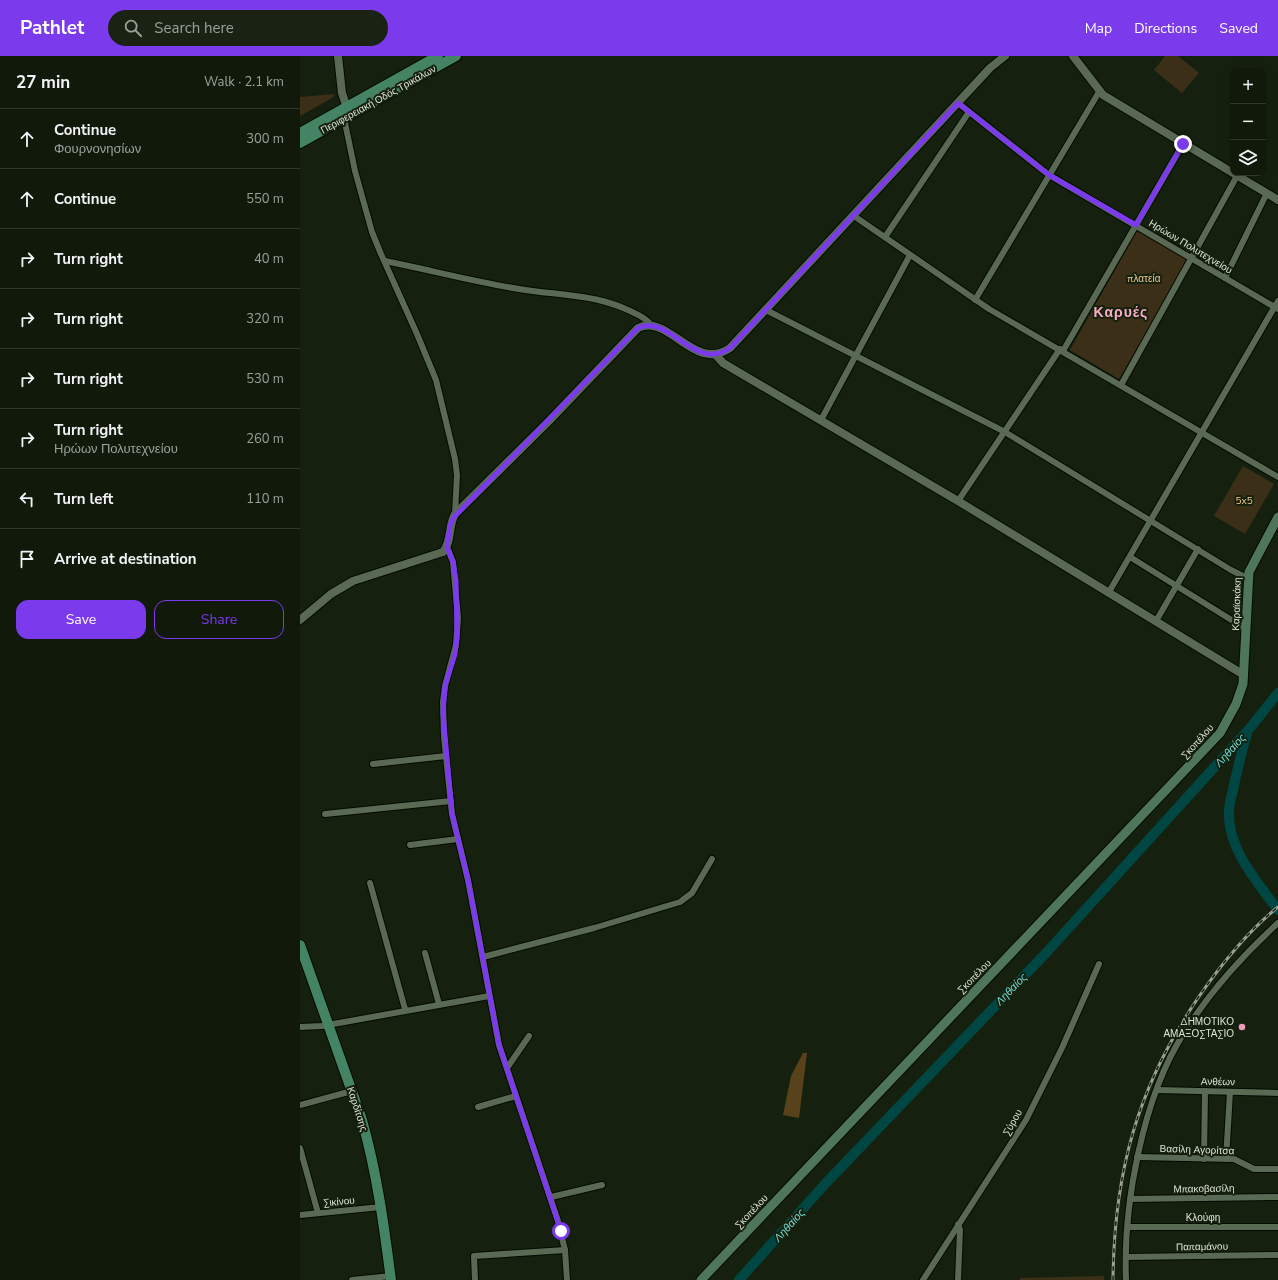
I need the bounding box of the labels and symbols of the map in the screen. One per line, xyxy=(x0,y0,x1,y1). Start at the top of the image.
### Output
street label: Περιφερειακή Οδός Τρικάλων xyxy=(318,62,439,138)
route end xyxy=(1174,135,1192,153)
street label: Ηρώων Πολυτεχνείου xyxy=(1146,216,1235,277)
park label: πλατεία xyxy=(1128,272,1161,286)
district label: Καρυές xyxy=(1094,303,1148,322)
park label: 5x5 xyxy=(1235,494,1253,508)
street label: Καραϊσκάκη xyxy=(1229,577,1245,631)
street label: Σκοπέλου xyxy=(1178,721,1217,762)
water label: Ληθαίος xyxy=(1211,730,1250,771)
street label: Σκοπέλου xyxy=(955,956,995,997)
water label: Ληθαίος xyxy=(992,969,1031,1010)
place label: ΔΗΜΟΤΙΚΟ ΑΜΑΞΟΣΤΑΣΙΟ xyxy=(1163,1015,1234,1041)
marker: ΔΗΜΟΤΙΚΟ ΑΜΑΞΟΣΤΑΣΙΟ xyxy=(1237,1022,1247,1032)
street label: Ανθέων xyxy=(1201,1075,1235,1089)
street label: Καρδίτσης xyxy=(343,1085,371,1134)
street label: Σύρου xyxy=(1000,1107,1026,1138)
street label: Βασίλη Αγορίτσα xyxy=(1159,1142,1235,1158)
street label: Μπακοβασίλη xyxy=(1173,1181,1235,1197)
street label: Σκοπέλου xyxy=(732,1191,771,1232)
street label: Σικίνου xyxy=(323,1194,355,1210)
water label: Ληθαίος xyxy=(770,1205,809,1246)
street label: Κλούφη xyxy=(1186,1211,1220,1225)
route start xyxy=(552,1222,570,1240)
street label: Παπαμάνου xyxy=(1176,1240,1228,1254)

